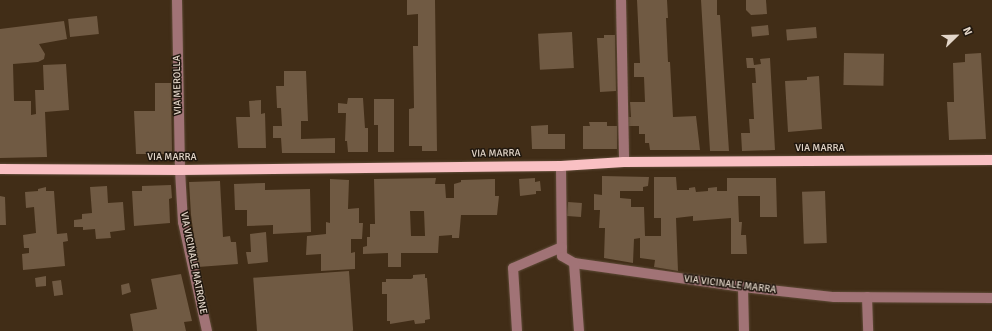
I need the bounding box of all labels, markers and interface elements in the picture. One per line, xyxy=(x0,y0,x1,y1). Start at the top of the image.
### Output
north arrow xyxy=(936,16,976,56)
text: N xyxy=(960,25,975,37)
street label: VIA MEROLLA xyxy=(171,55,185,115)
street label: VIA MARRA xyxy=(795,143,845,155)
street label: VIA MARRA xyxy=(471,148,521,160)
street label: VIA MARRA xyxy=(147,152,197,164)
street label: VIA VICINALE MATRONE xyxy=(177,211,209,315)
street label: VIA VICINALE MARRA xyxy=(683,273,777,297)

